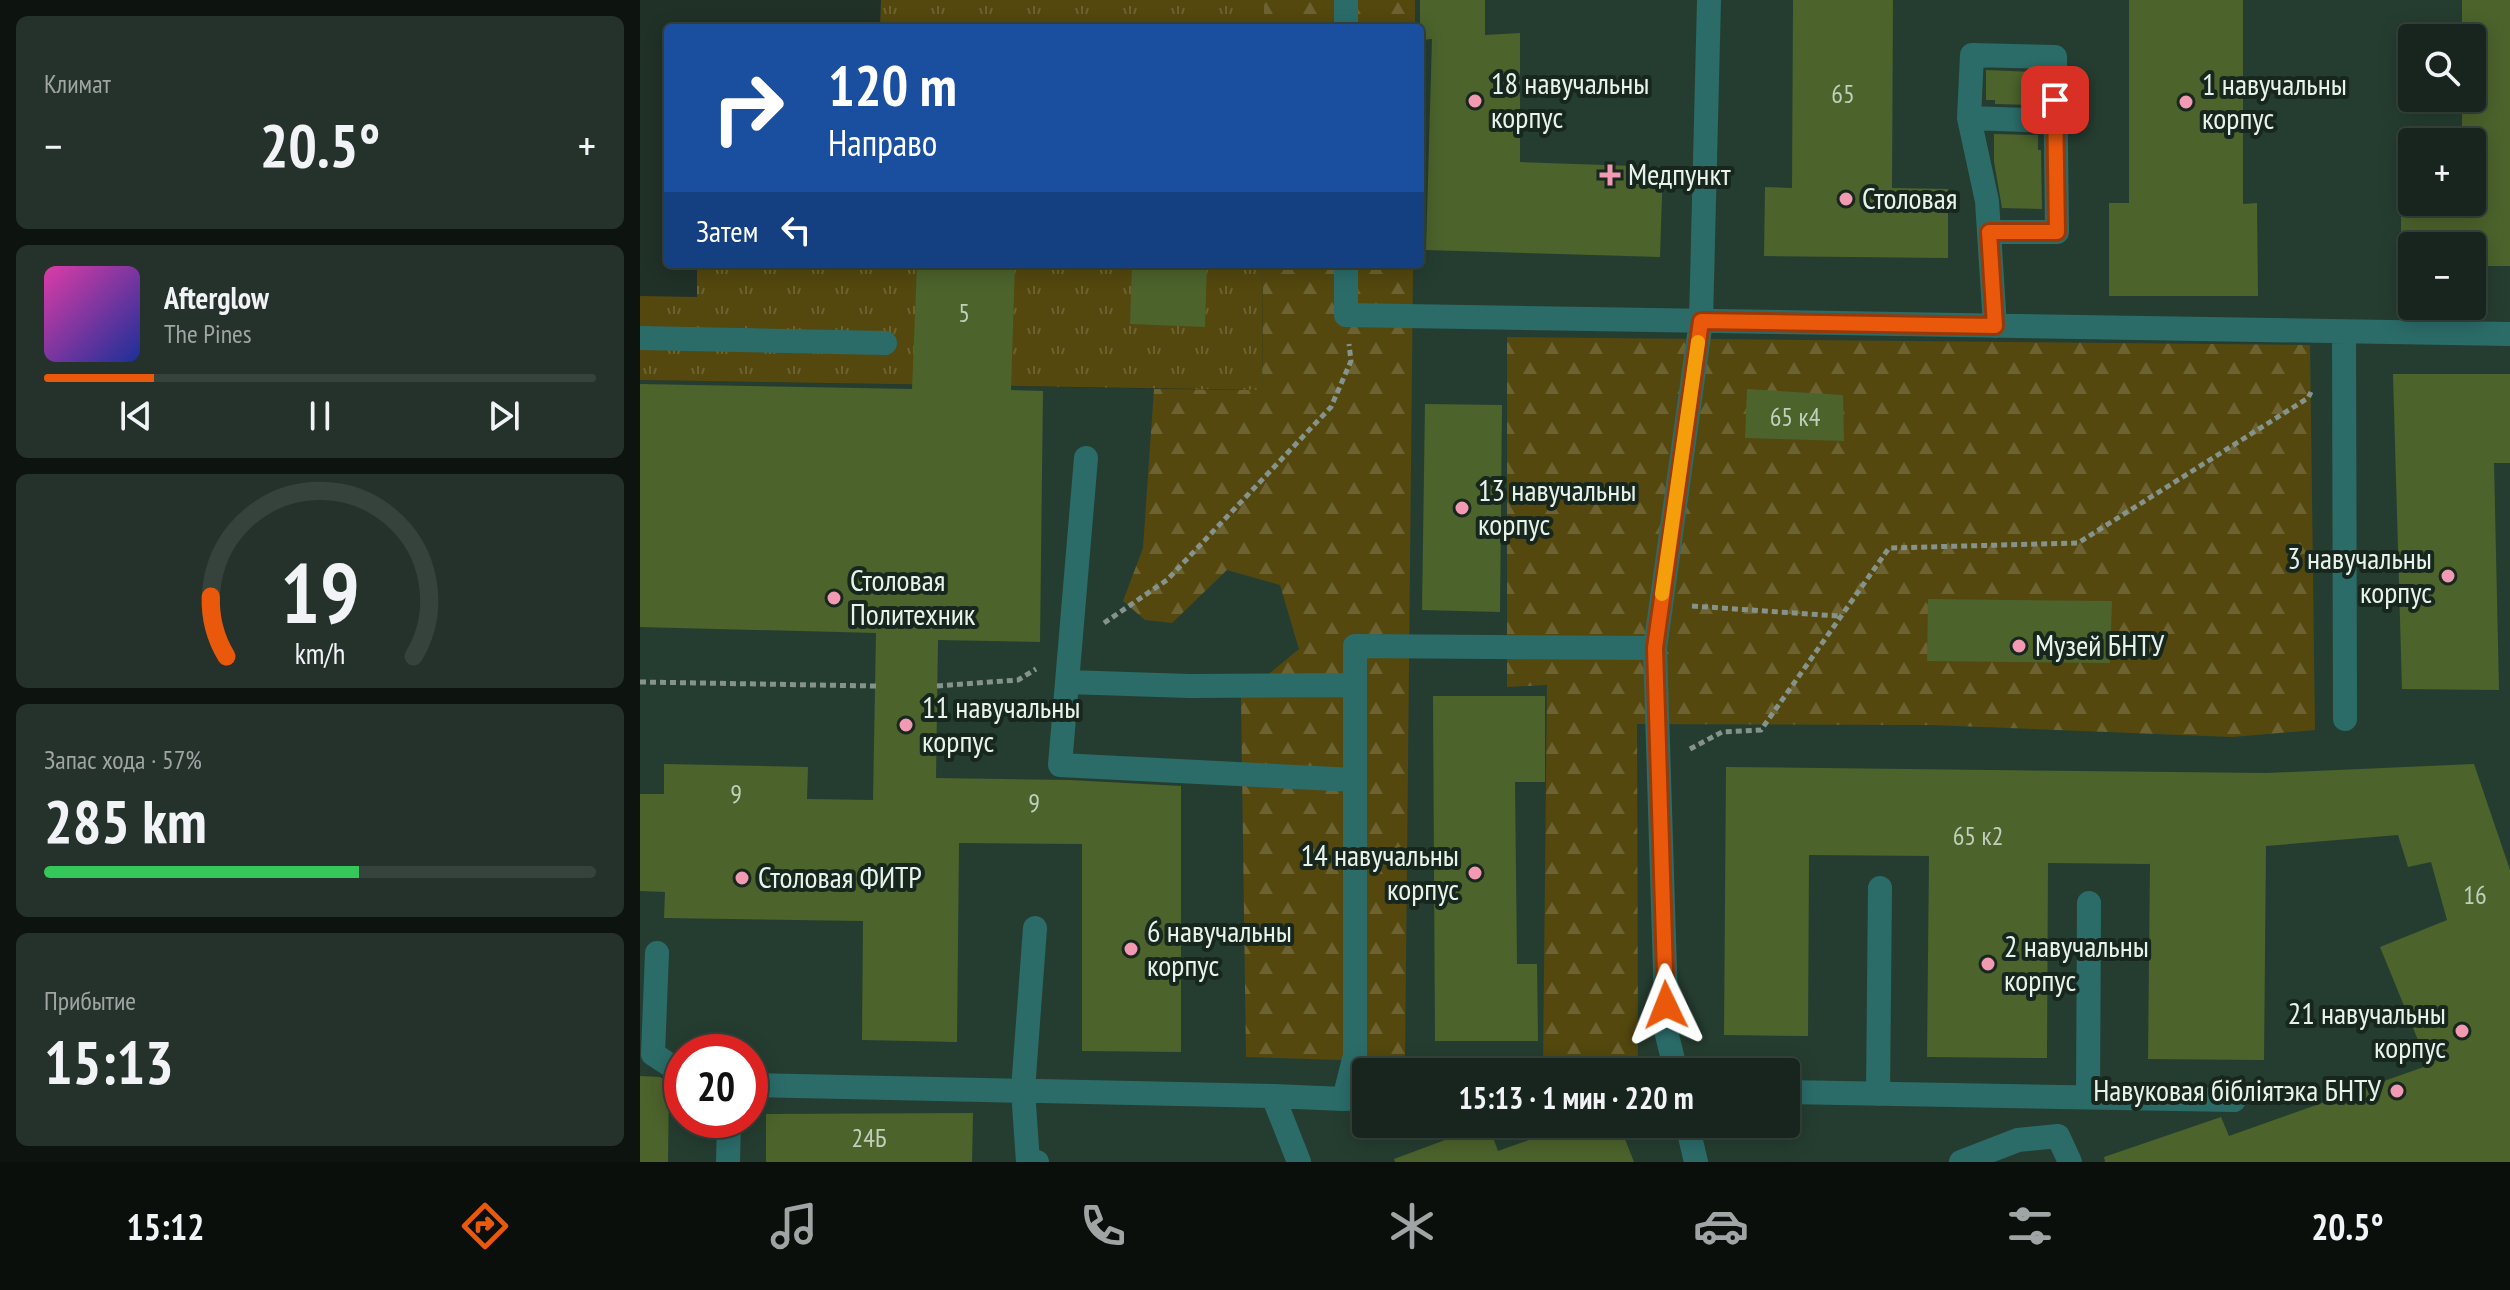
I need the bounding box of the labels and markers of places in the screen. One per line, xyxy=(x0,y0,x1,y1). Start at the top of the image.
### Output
place label: 18 навучальны корпус xyxy=(1491,63,1649,136)
place label: 1 навучальны корпус xyxy=(2202,64,2347,137)
pin xyxy=(2021,66,2089,134)
marker: 18 навучальны корпус xyxy=(1466,92,1484,110)
marker: 1 навучальны корпус xyxy=(2177,93,2195,111)
place label: Медпункт xyxy=(1628,154,1731,193)
marker: Медпункт xyxy=(1599,164,1621,186)
place label: Столовая xyxy=(1862,178,1957,217)
marker: Столовая xyxy=(1837,190,1855,208)
place label: 13 навучальны корпус xyxy=(1478,470,1636,543)
marker: 13 навучальны корпус xyxy=(1453,499,1471,517)
place label: 3 навучальны корпус xyxy=(2287,538,2432,611)
place label: Столовая Политехник xyxy=(850,560,976,633)
marker: 3 навучальны корпус xyxy=(2439,567,2457,585)
marker: Столовая Политехник xyxy=(825,589,843,607)
place label: Музей БНТУ xyxy=(2035,625,2165,664)
marker: Музей БНТУ xyxy=(2010,637,2028,655)
place label: 11 навучальны корпус xyxy=(922,687,1080,760)
marker: 11 навучальны корпус xyxy=(897,716,915,734)
place label: 14 навучальны корпус xyxy=(1301,835,1459,908)
place label: Столовая ФИТР xyxy=(758,857,922,896)
marker: 14 навучальны корпус xyxy=(1466,864,1484,882)
marker: Столовая ФИТР xyxy=(733,869,751,887)
place label: 6 навучальны корпус xyxy=(1147,911,1292,984)
place label: 2 навучальны корпус xyxy=(2004,926,2149,999)
marker: 6 навучальны корпус xyxy=(1122,940,1140,958)
marker: 2 навучальны корпус xyxy=(1979,955,1997,973)
place label: 21 навучальны корпус xyxy=(2288,993,2446,1066)
marker: 21 навучальны корпус xyxy=(2453,1022,2471,1040)
place label: Навуковая бібліятэка БНТУ xyxy=(2093,1070,2382,1109)
marker: Навуковая бібліятэка БНТУ xyxy=(2388,1082,2406,1100)

